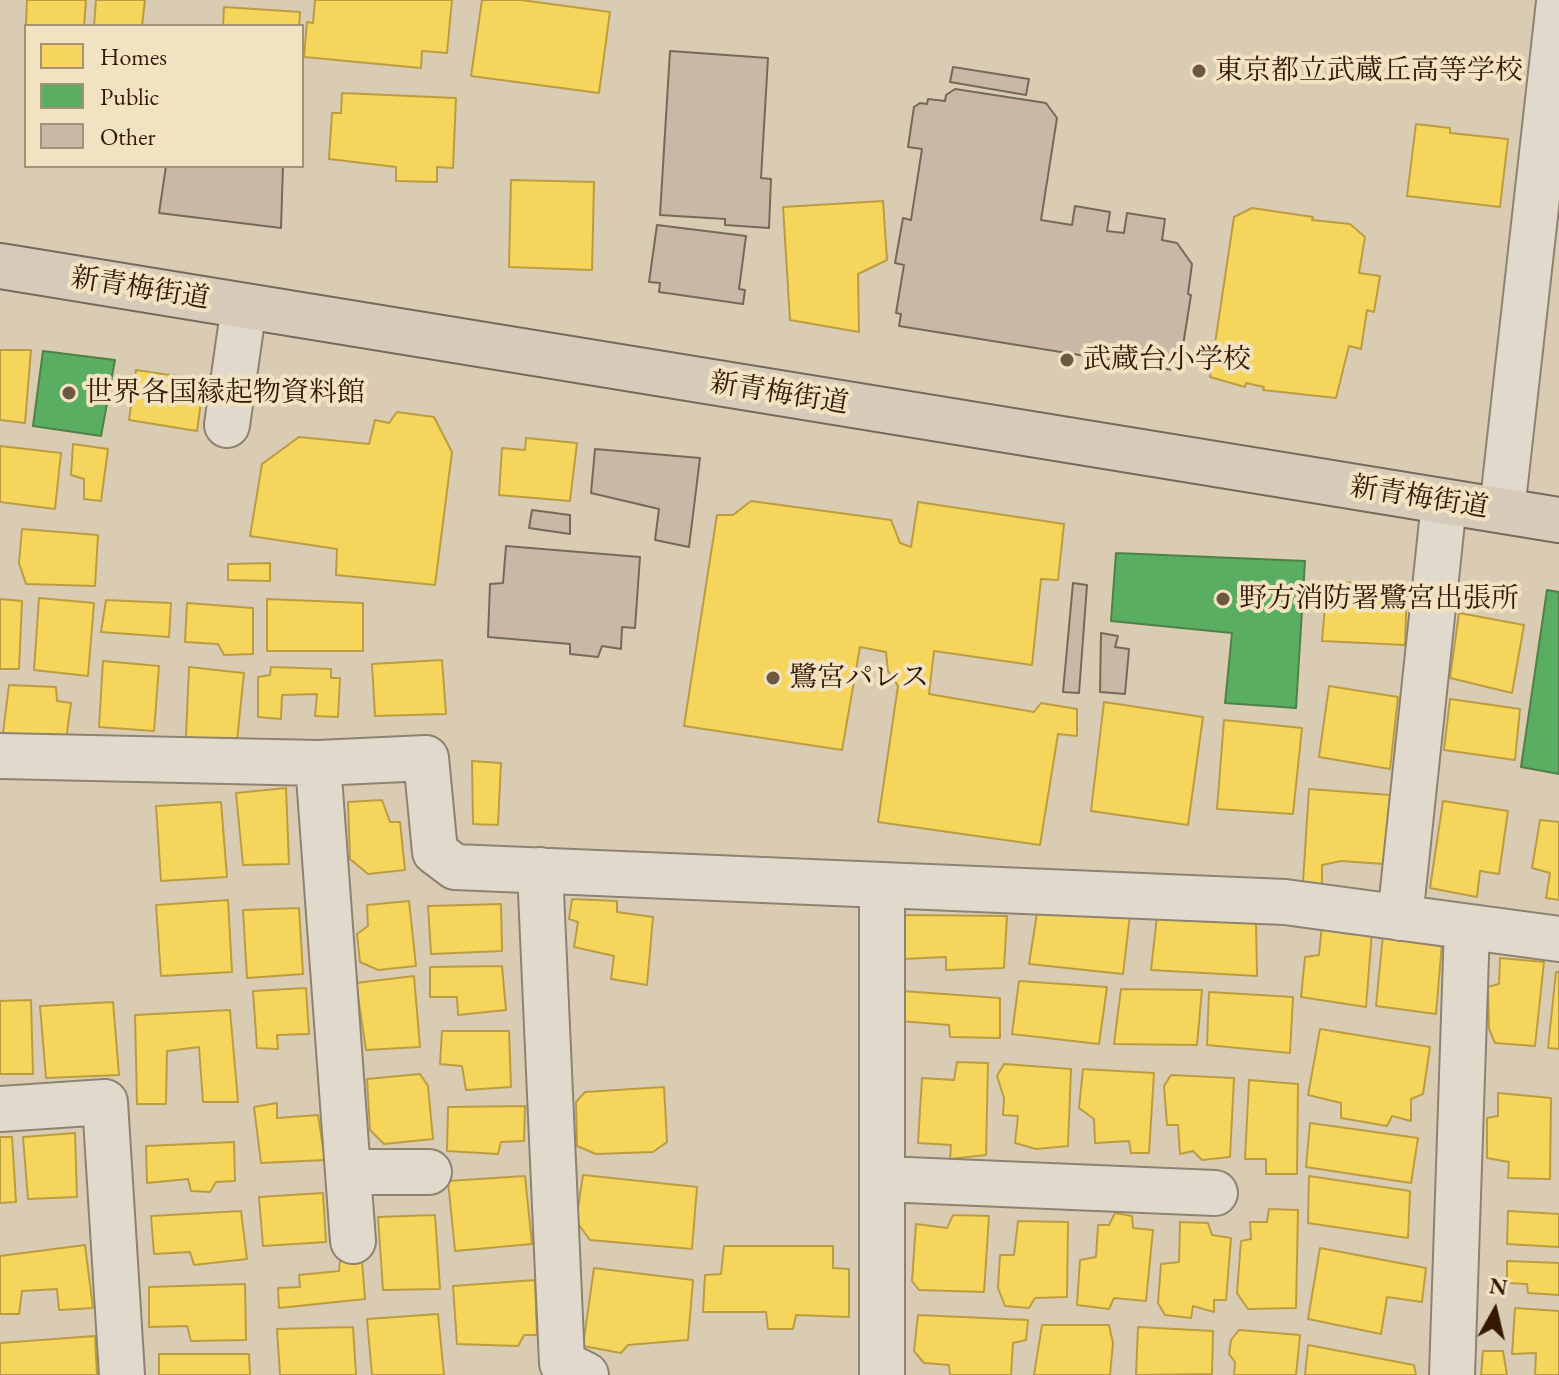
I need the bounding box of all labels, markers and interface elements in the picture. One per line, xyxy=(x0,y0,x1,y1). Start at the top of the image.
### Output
legend xyxy=(24,24,304,168)
text: Homes xyxy=(100,41,167,72)
place label: 東京都立武蔵丘高等学校 xyxy=(1215,54,1523,88)
marker: 東京都立武蔵丘高等学校 xyxy=(1190,62,1208,80)
text: Public xyxy=(100,81,159,112)
text: Other xyxy=(100,121,156,152)
street label: 新青梅街道 xyxy=(68,261,212,317)
place label: 武蔵台小学校 xyxy=(1083,343,1251,377)
marker: 武蔵台小学校 xyxy=(1058,351,1076,369)
street label: 新青梅街道 xyxy=(707,366,851,422)
place label: 世界各国縁起物資料館 xyxy=(85,376,365,410)
marker: 世界各国縁起物資料館 xyxy=(60,384,78,402)
street label: 新青梅街道 xyxy=(1347,470,1491,526)
place label: 野方消防署鷺宮出張所 xyxy=(1239,582,1519,616)
marker: 野方消防署鷺宮出張所 xyxy=(1214,590,1232,608)
place label: 鷺宮パレス xyxy=(789,661,929,695)
marker: 鷺宮パレス xyxy=(764,669,782,687)
north arrow xyxy=(1455,1271,1535,1351)
text: N xyxy=(1488,1271,1509,1302)

